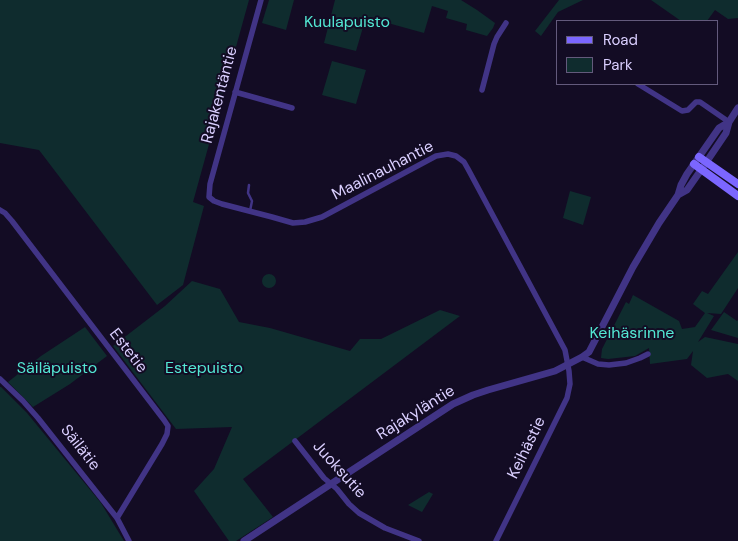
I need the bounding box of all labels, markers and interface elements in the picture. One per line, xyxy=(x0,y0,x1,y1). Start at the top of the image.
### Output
park label: Kuulapuisto xyxy=(304,13,390,33)
legend xyxy=(556,20,718,85)
text: Road xyxy=(603,30,638,50)
street label: Rajakentäntie xyxy=(198,44,242,146)
text: Park xyxy=(603,55,633,75)
street label: Maalinauhantie xyxy=(329,137,437,205)
park label: Keihäsrinne xyxy=(590,324,674,344)
street label: Estetie xyxy=(105,325,151,377)
park label: Säiläpuisto xyxy=(17,359,97,379)
park label: Estepuisto xyxy=(165,359,243,379)
street label: Rajakyläntie xyxy=(374,381,458,445)
street label: Keihästie xyxy=(504,414,550,482)
street label: Säilätie xyxy=(56,421,104,475)
street label: Juoksutie xyxy=(308,437,370,503)

